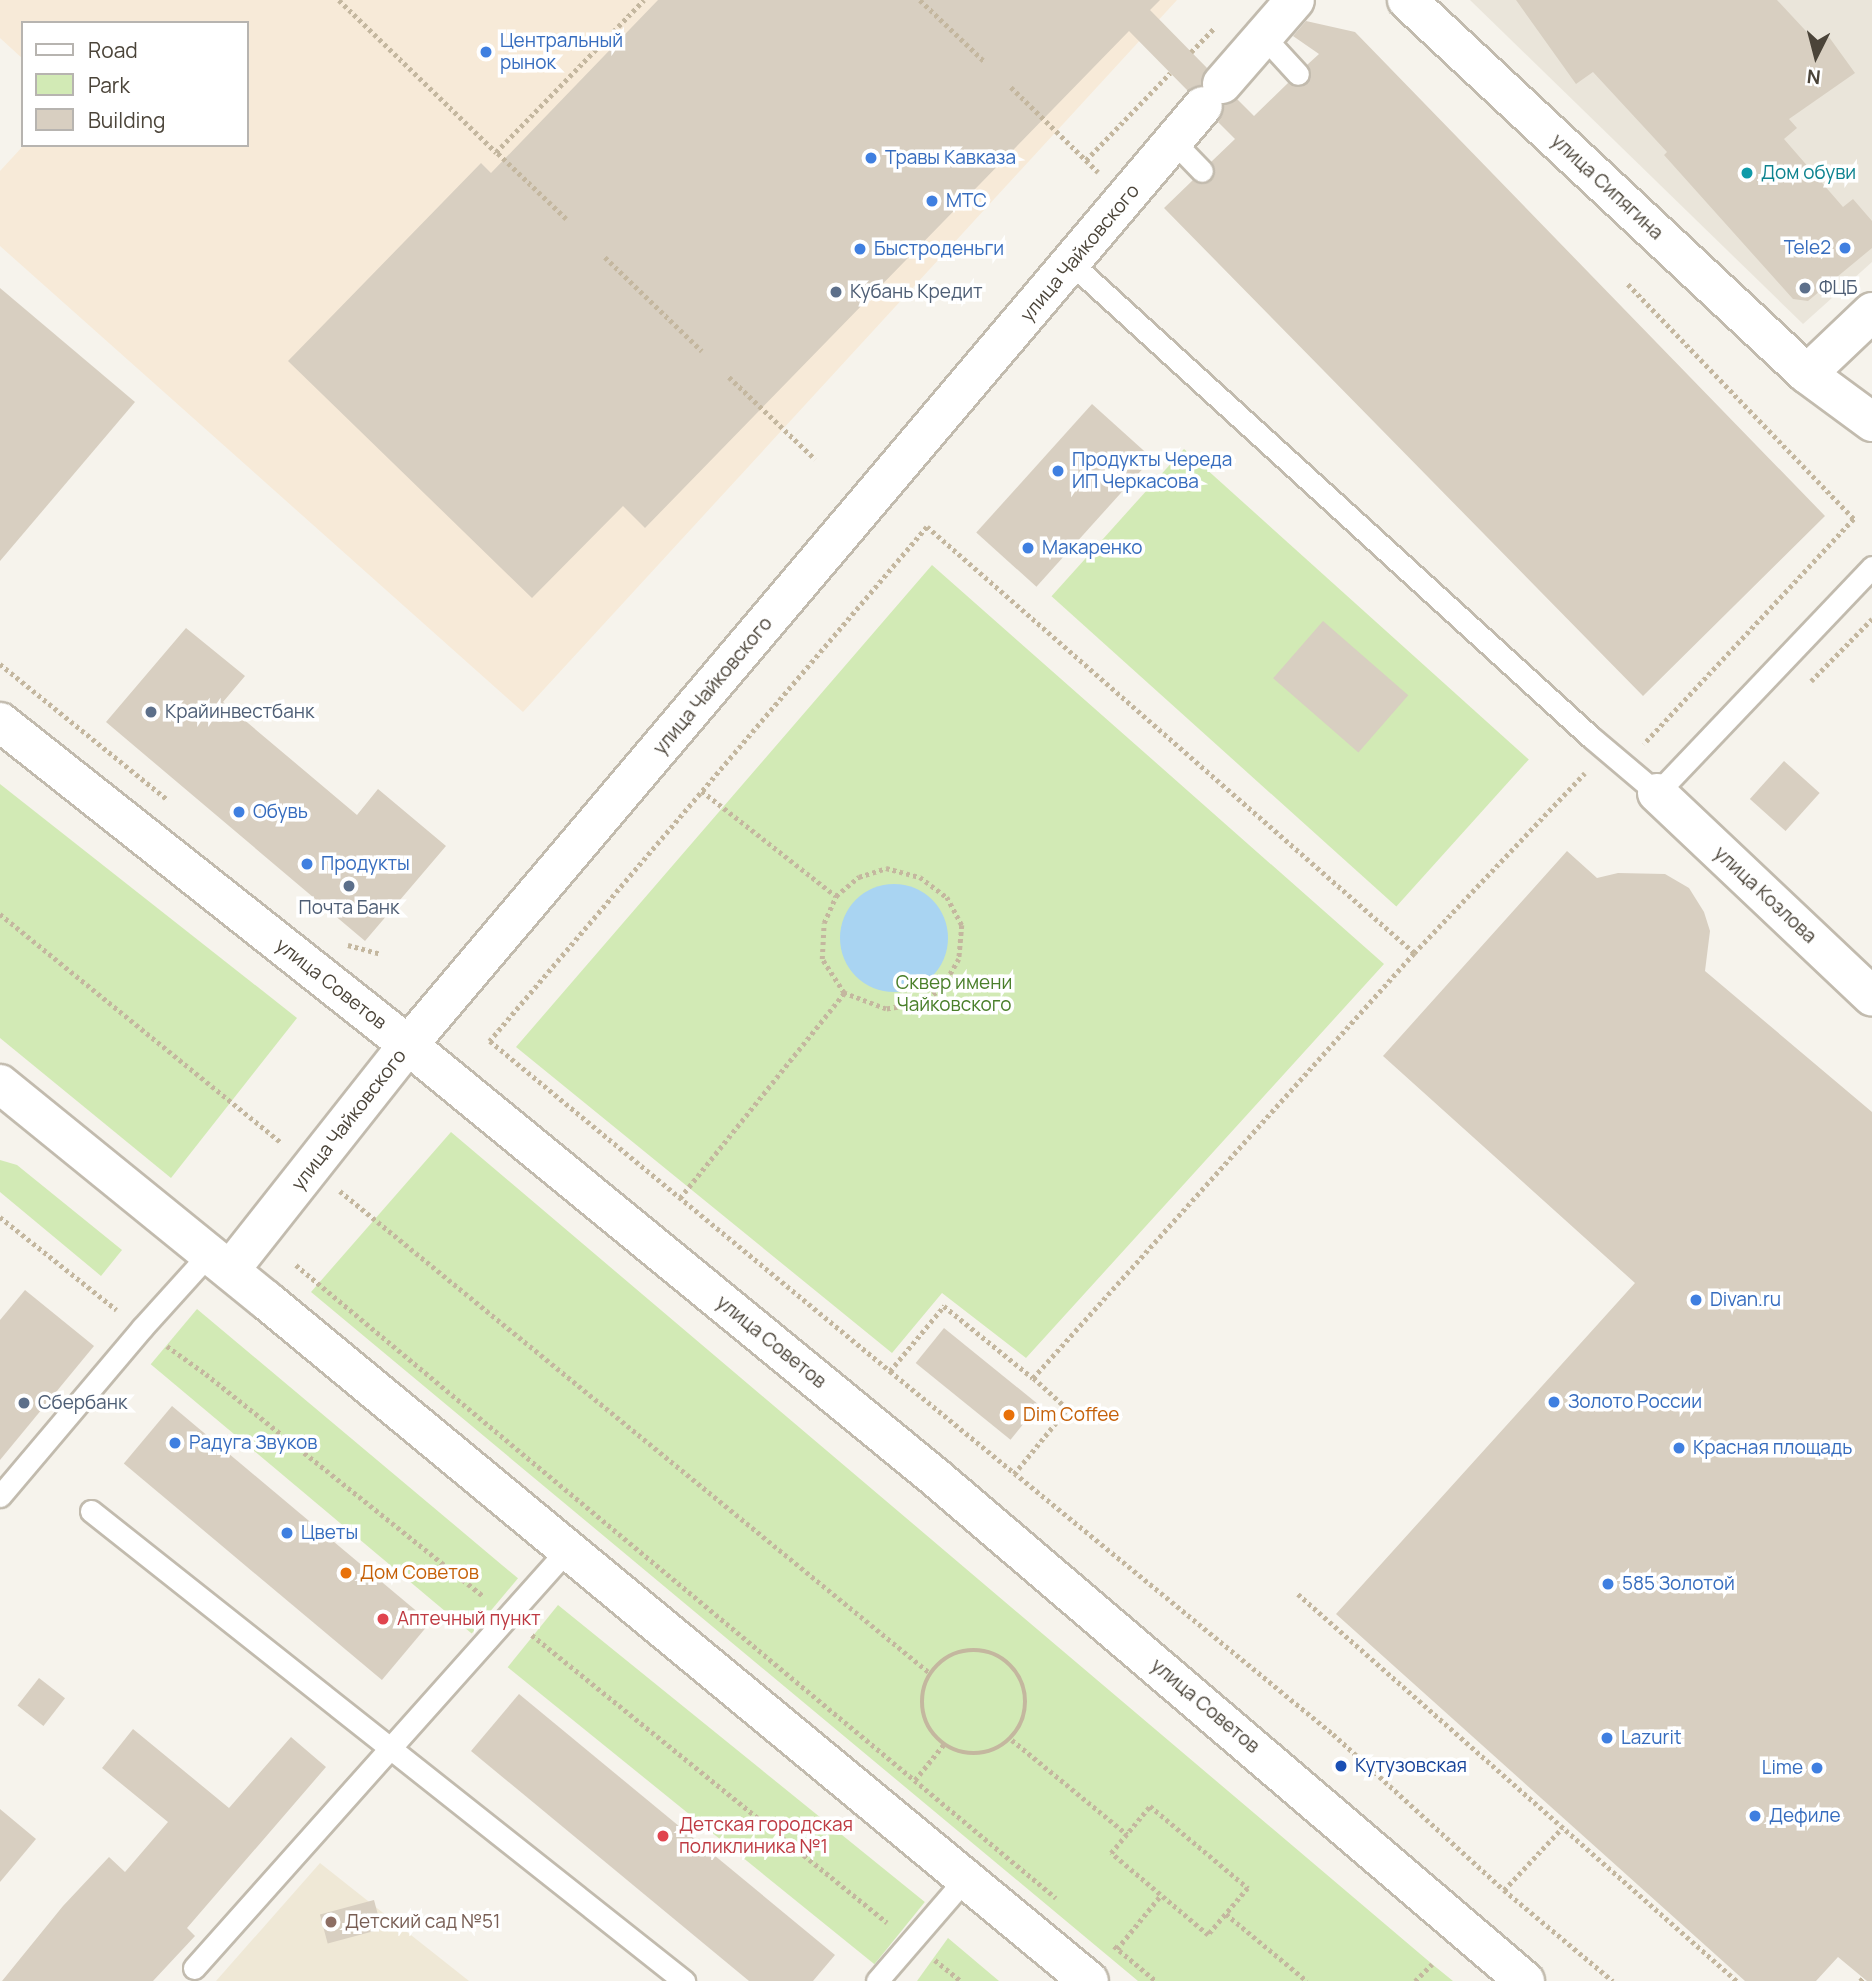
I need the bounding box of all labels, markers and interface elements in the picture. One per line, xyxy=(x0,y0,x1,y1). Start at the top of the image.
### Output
legend xyxy=(21,21,248,147)
north arrow xyxy=(1781,21,1851,91)
place label: Центральный рынок xyxy=(500,30,623,74)
text: Road xyxy=(88,36,138,64)
marker: Центральный рынок xyxy=(478,44,494,60)
text: N xyxy=(1806,63,1822,91)
text: Park xyxy=(88,71,130,99)
text: Building xyxy=(88,106,165,134)
street label: улица Сипягина xyxy=(1546,129,1668,245)
place label: Травы Кавказа xyxy=(885,147,1016,169)
marker: Травы Кавказа xyxy=(863,150,879,166)
place label: Дом обуви xyxy=(1761,162,1856,184)
marker: Дом обуви xyxy=(1739,165,1755,181)
street label: улица Чайковского xyxy=(1016,180,1144,326)
place label: МТС xyxy=(946,190,987,212)
marker: МТС xyxy=(924,193,940,209)
place label: Tele2 xyxy=(1784,237,1831,259)
place label: Быстроденьги xyxy=(874,238,1004,260)
marker: Tele2 xyxy=(1837,240,1853,256)
marker: Быстроденьги xyxy=(852,241,868,257)
place label: ФЦБ xyxy=(1819,277,1858,299)
marker: ФЦБ xyxy=(1797,280,1813,296)
place label: Кубань Кредит xyxy=(850,281,983,303)
marker: Кубань Кредит xyxy=(828,284,844,300)
place label: Продукты Череда ИП Черкасова xyxy=(1072,449,1232,493)
marker: Продукты Череда ИП Черкасова xyxy=(1050,463,1066,479)
place label: Макаренко xyxy=(1042,537,1143,559)
marker: Макаренко xyxy=(1020,540,1036,556)
street label: улица Чайковского xyxy=(649,613,777,759)
place label: Крайинвестбанк xyxy=(165,701,314,723)
marker: Крайинвестбанк xyxy=(143,704,159,720)
place label: Обувь xyxy=(253,801,308,823)
marker: Обувь xyxy=(231,804,247,820)
street label: улица Козлова xyxy=(1709,842,1821,948)
place label: Продукты xyxy=(321,853,410,875)
marker: Продукты xyxy=(299,856,315,872)
marker: Почта Банк xyxy=(341,878,357,894)
place label: Почта Банк xyxy=(299,897,399,919)
street label: улица Советов xyxy=(271,934,391,1034)
park label: Сквер имени Чайковского xyxy=(896,972,1012,1016)
street label: улица Чайковского xyxy=(287,1045,411,1195)
place label: Divan.ru xyxy=(1710,1289,1781,1311)
street label: улица Советов xyxy=(712,1291,830,1393)
marker: Divan.ru xyxy=(1688,1292,1704,1308)
place label: Золото России xyxy=(1568,1391,1702,1413)
place label: Сбербанк xyxy=(38,1392,127,1414)
marker: Золото России xyxy=(1546,1394,1562,1410)
marker: Сбербанк xyxy=(16,1395,32,1411)
place label: Dim Coffee xyxy=(1023,1404,1119,1426)
marker: Dim Coffee xyxy=(1001,1407,1017,1423)
place label: Радуга Звуков xyxy=(189,1432,317,1454)
marker: Радуга Звуков xyxy=(167,1435,183,1451)
place label: Красная площадь xyxy=(1693,1437,1852,1459)
marker: Красная площадь xyxy=(1671,1440,1687,1456)
place label: Цветы xyxy=(301,1522,358,1544)
marker: Цветы xyxy=(279,1525,295,1541)
place label: Дом Советов xyxy=(360,1562,479,1584)
marker: Дом Советов xyxy=(338,1565,354,1581)
place label: 585 Золотой xyxy=(1622,1573,1735,1595)
marker: 585 Золотой xyxy=(1600,1576,1616,1592)
place label: Аптечный пункт xyxy=(397,1608,541,1630)
marker: Аптечный пункт xyxy=(375,1611,391,1627)
street label: улица Советов xyxy=(1146,1654,1264,1758)
place label: Lazurit xyxy=(1621,1727,1681,1749)
marker: Lazurit xyxy=(1599,1730,1615,1746)
place label: Кутузовская xyxy=(1355,1755,1467,1777)
place label: Lime xyxy=(1762,1757,1803,1779)
marker: Кутузовская xyxy=(1333,1758,1349,1774)
marker: Lime xyxy=(1809,1760,1825,1776)
place label: Дефиле xyxy=(1769,1805,1841,1827)
marker: Дефиле xyxy=(1747,1808,1763,1824)
place label: Детская городская поликлиника №1 xyxy=(679,1814,853,1858)
marker: Детская городская поликлиника №1 xyxy=(653,1826,673,1846)
place label: Детский сад №51 xyxy=(345,1911,500,1933)
marker: Детский сад №51 xyxy=(323,1914,339,1930)

